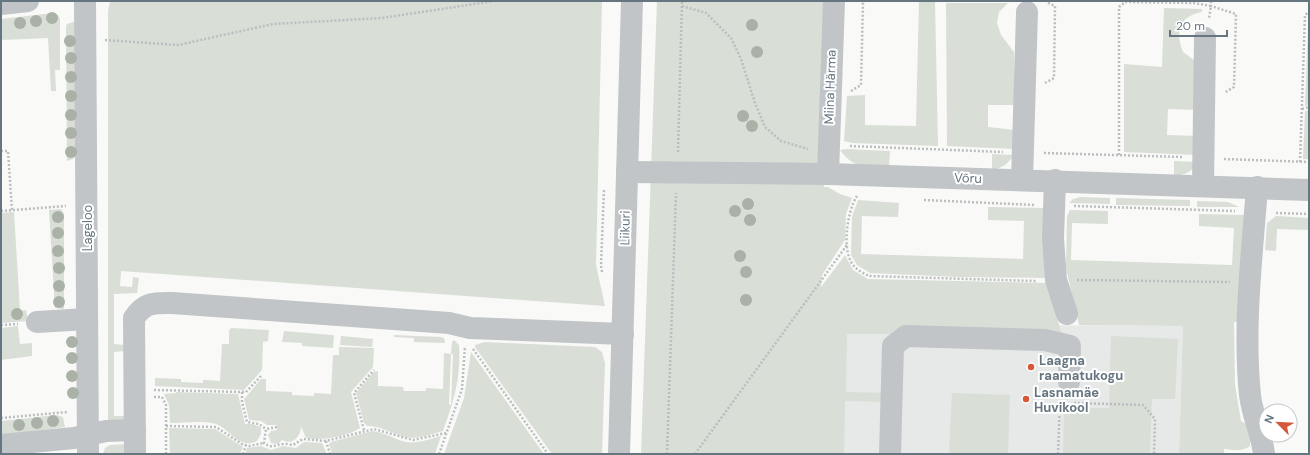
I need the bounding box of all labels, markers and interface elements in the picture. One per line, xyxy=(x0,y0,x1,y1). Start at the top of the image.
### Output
scale bar xyxy=(1170,12,1227,38)
text: 20 m xyxy=(1176,18,1205,34)
street label: Miina Härma xyxy=(820,49,840,125)
street label: Võru xyxy=(954,169,982,187)
street label: Lageloo xyxy=(79,204,96,251)
street label: Liikuri xyxy=(616,210,634,246)
place label: Laagna raamatukogu xyxy=(1039,352,1123,384)
marker: Laagna raamatukogu xyxy=(1026,362,1036,372)
place label: Lasnamäe Huvikool xyxy=(1034,384,1099,416)
marker: Lasnamäe Huvikool xyxy=(1021,394,1031,404)
north arrow xyxy=(1258,403,1298,443)
text: N xyxy=(1261,412,1277,425)

